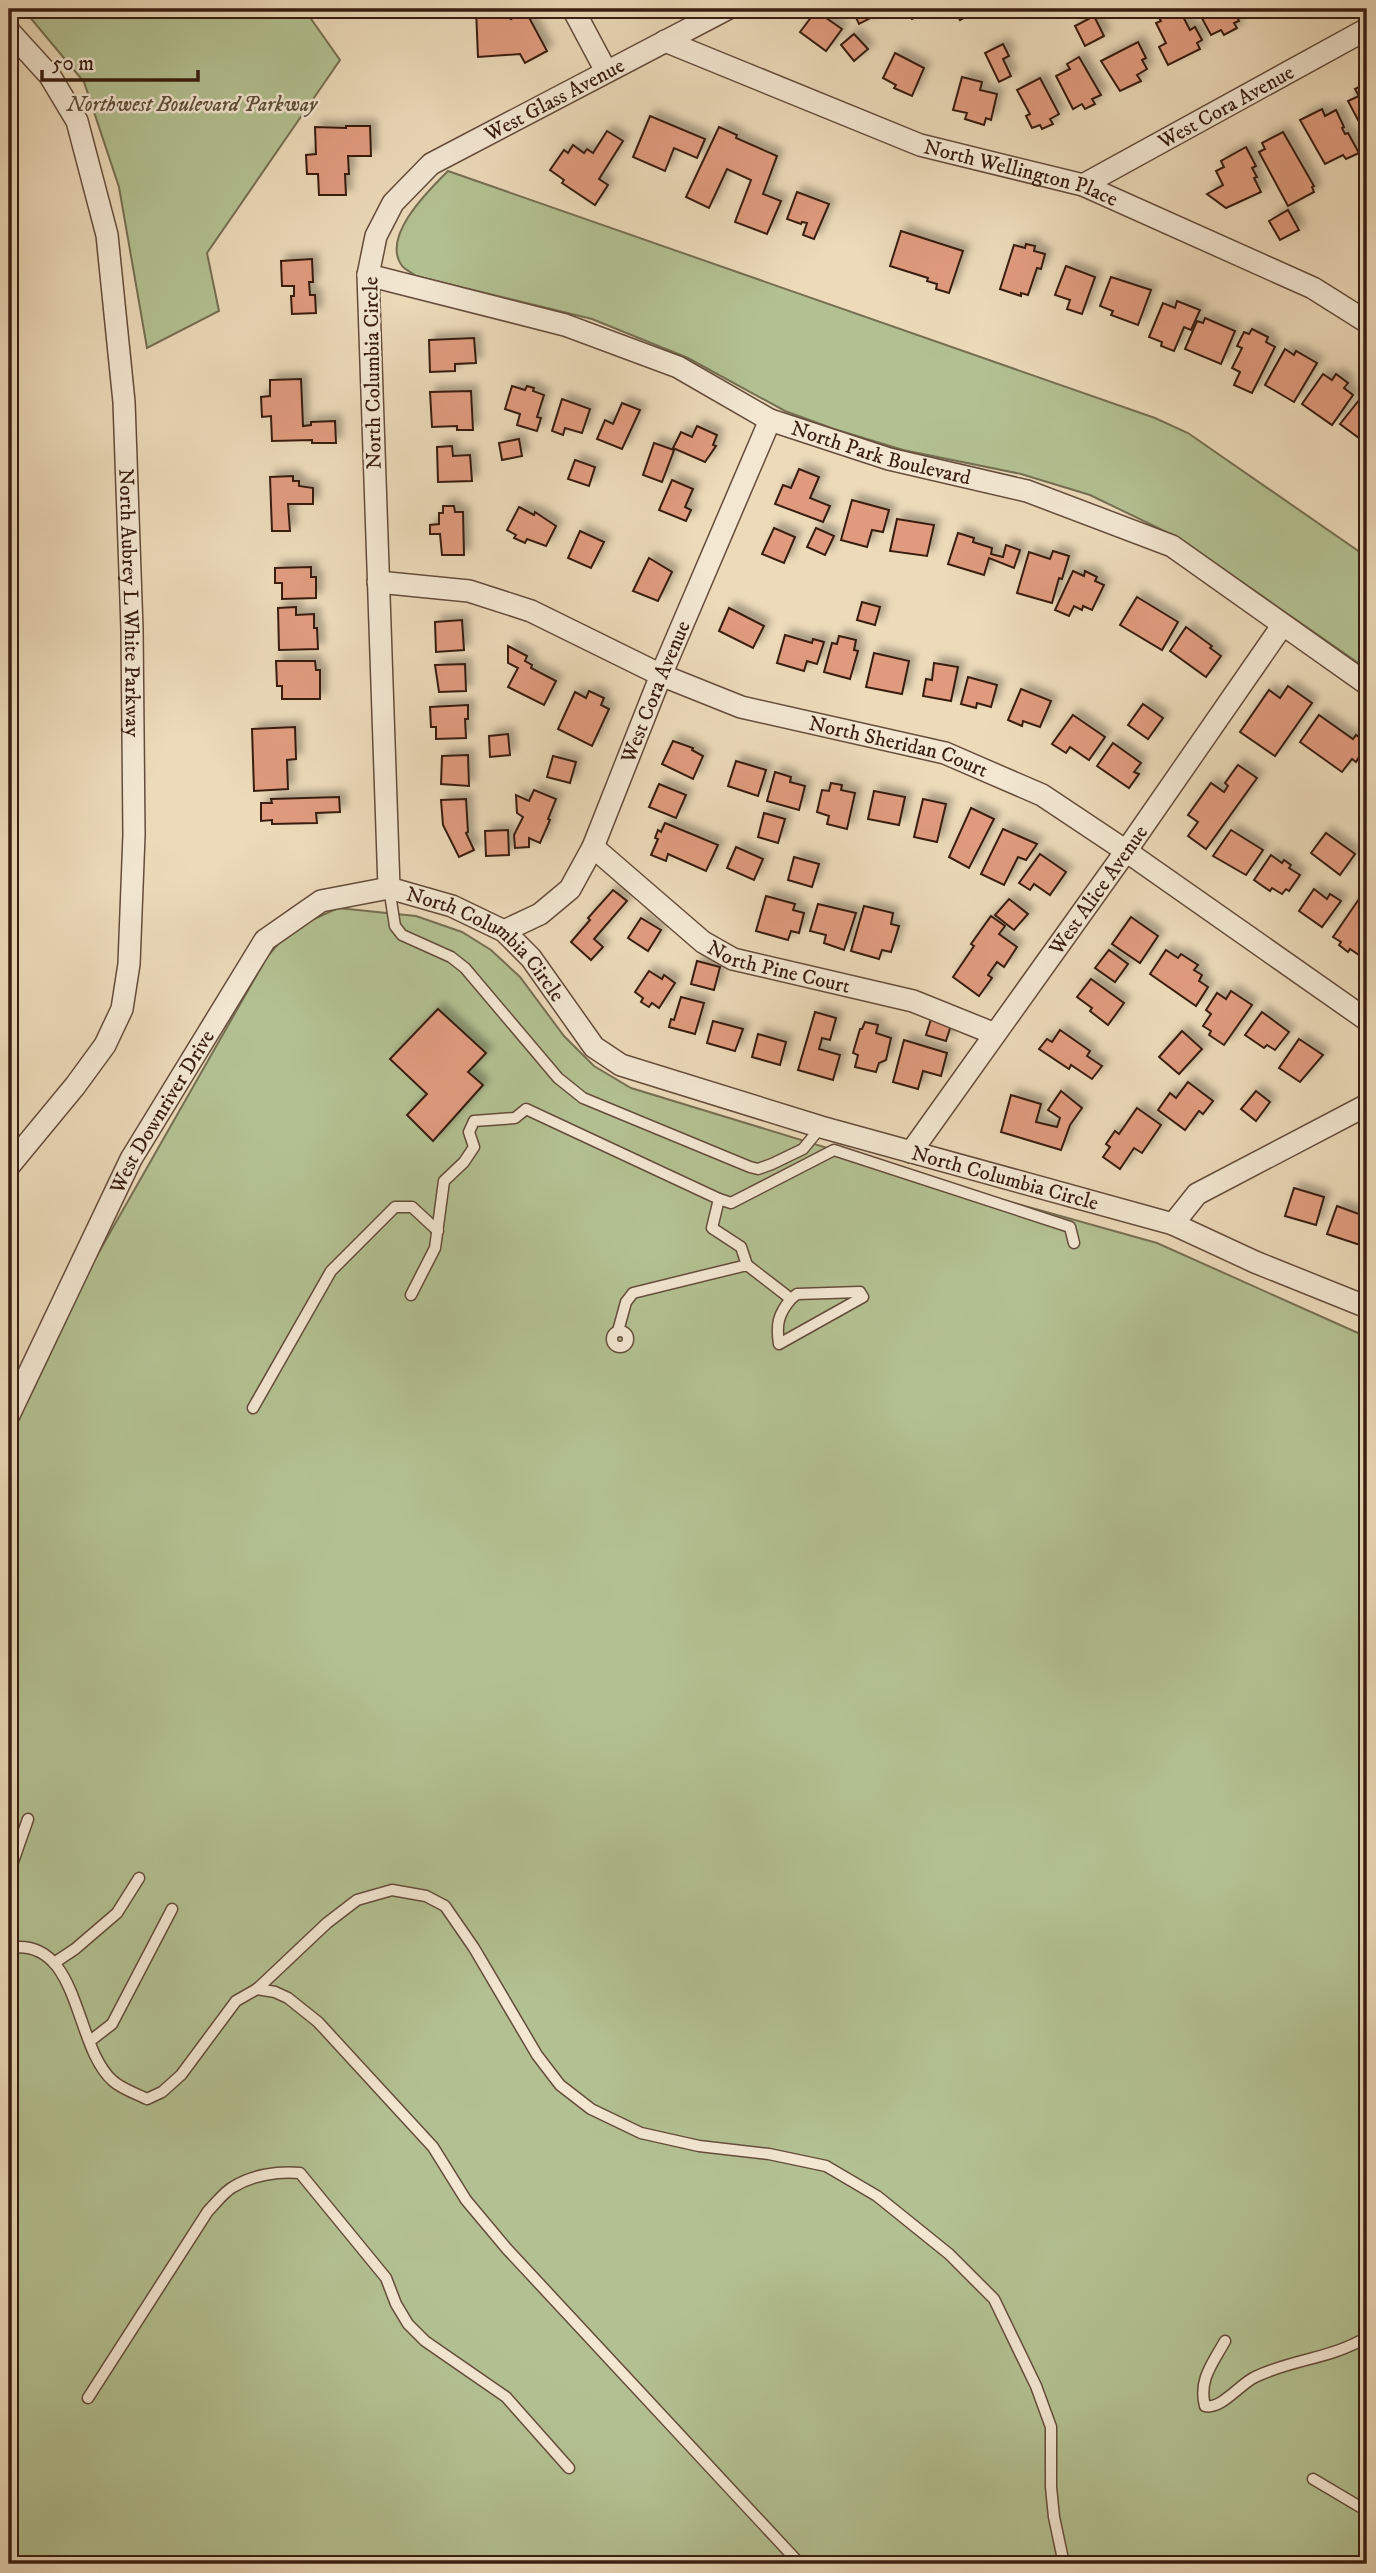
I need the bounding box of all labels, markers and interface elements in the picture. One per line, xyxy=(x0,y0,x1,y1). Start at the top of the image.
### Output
scale bar xyxy=(42,38,198,82)
text: 50 m xyxy=(52,51,94,77)
street label: West Glass Avenue xyxy=(480,53,629,148)
street label: West Cora Avenue xyxy=(1153,59,1299,156)
park label: Northwest Boulevard Parkway xyxy=(66,92,319,118)
street label: North Wellington Place xyxy=(921,134,1122,213)
street label: North Columbia Circle xyxy=(358,276,388,470)
street label: North Park Boulevard xyxy=(788,416,974,492)
street label: North Aubrey L White Parkway xyxy=(112,468,145,738)
street label: West Cora Avenue xyxy=(615,617,697,768)
street label: North Sheridan Court xyxy=(806,711,992,784)
street label: West Alice Avenue xyxy=(1043,820,1154,961)
street label: North Columbia Circle xyxy=(403,882,570,1007)
street label: North Pine Court xyxy=(702,935,853,1000)
street label: West Downriver Drive xyxy=(104,1025,221,1199)
street label: North Columbia Circle xyxy=(908,1141,1102,1217)

